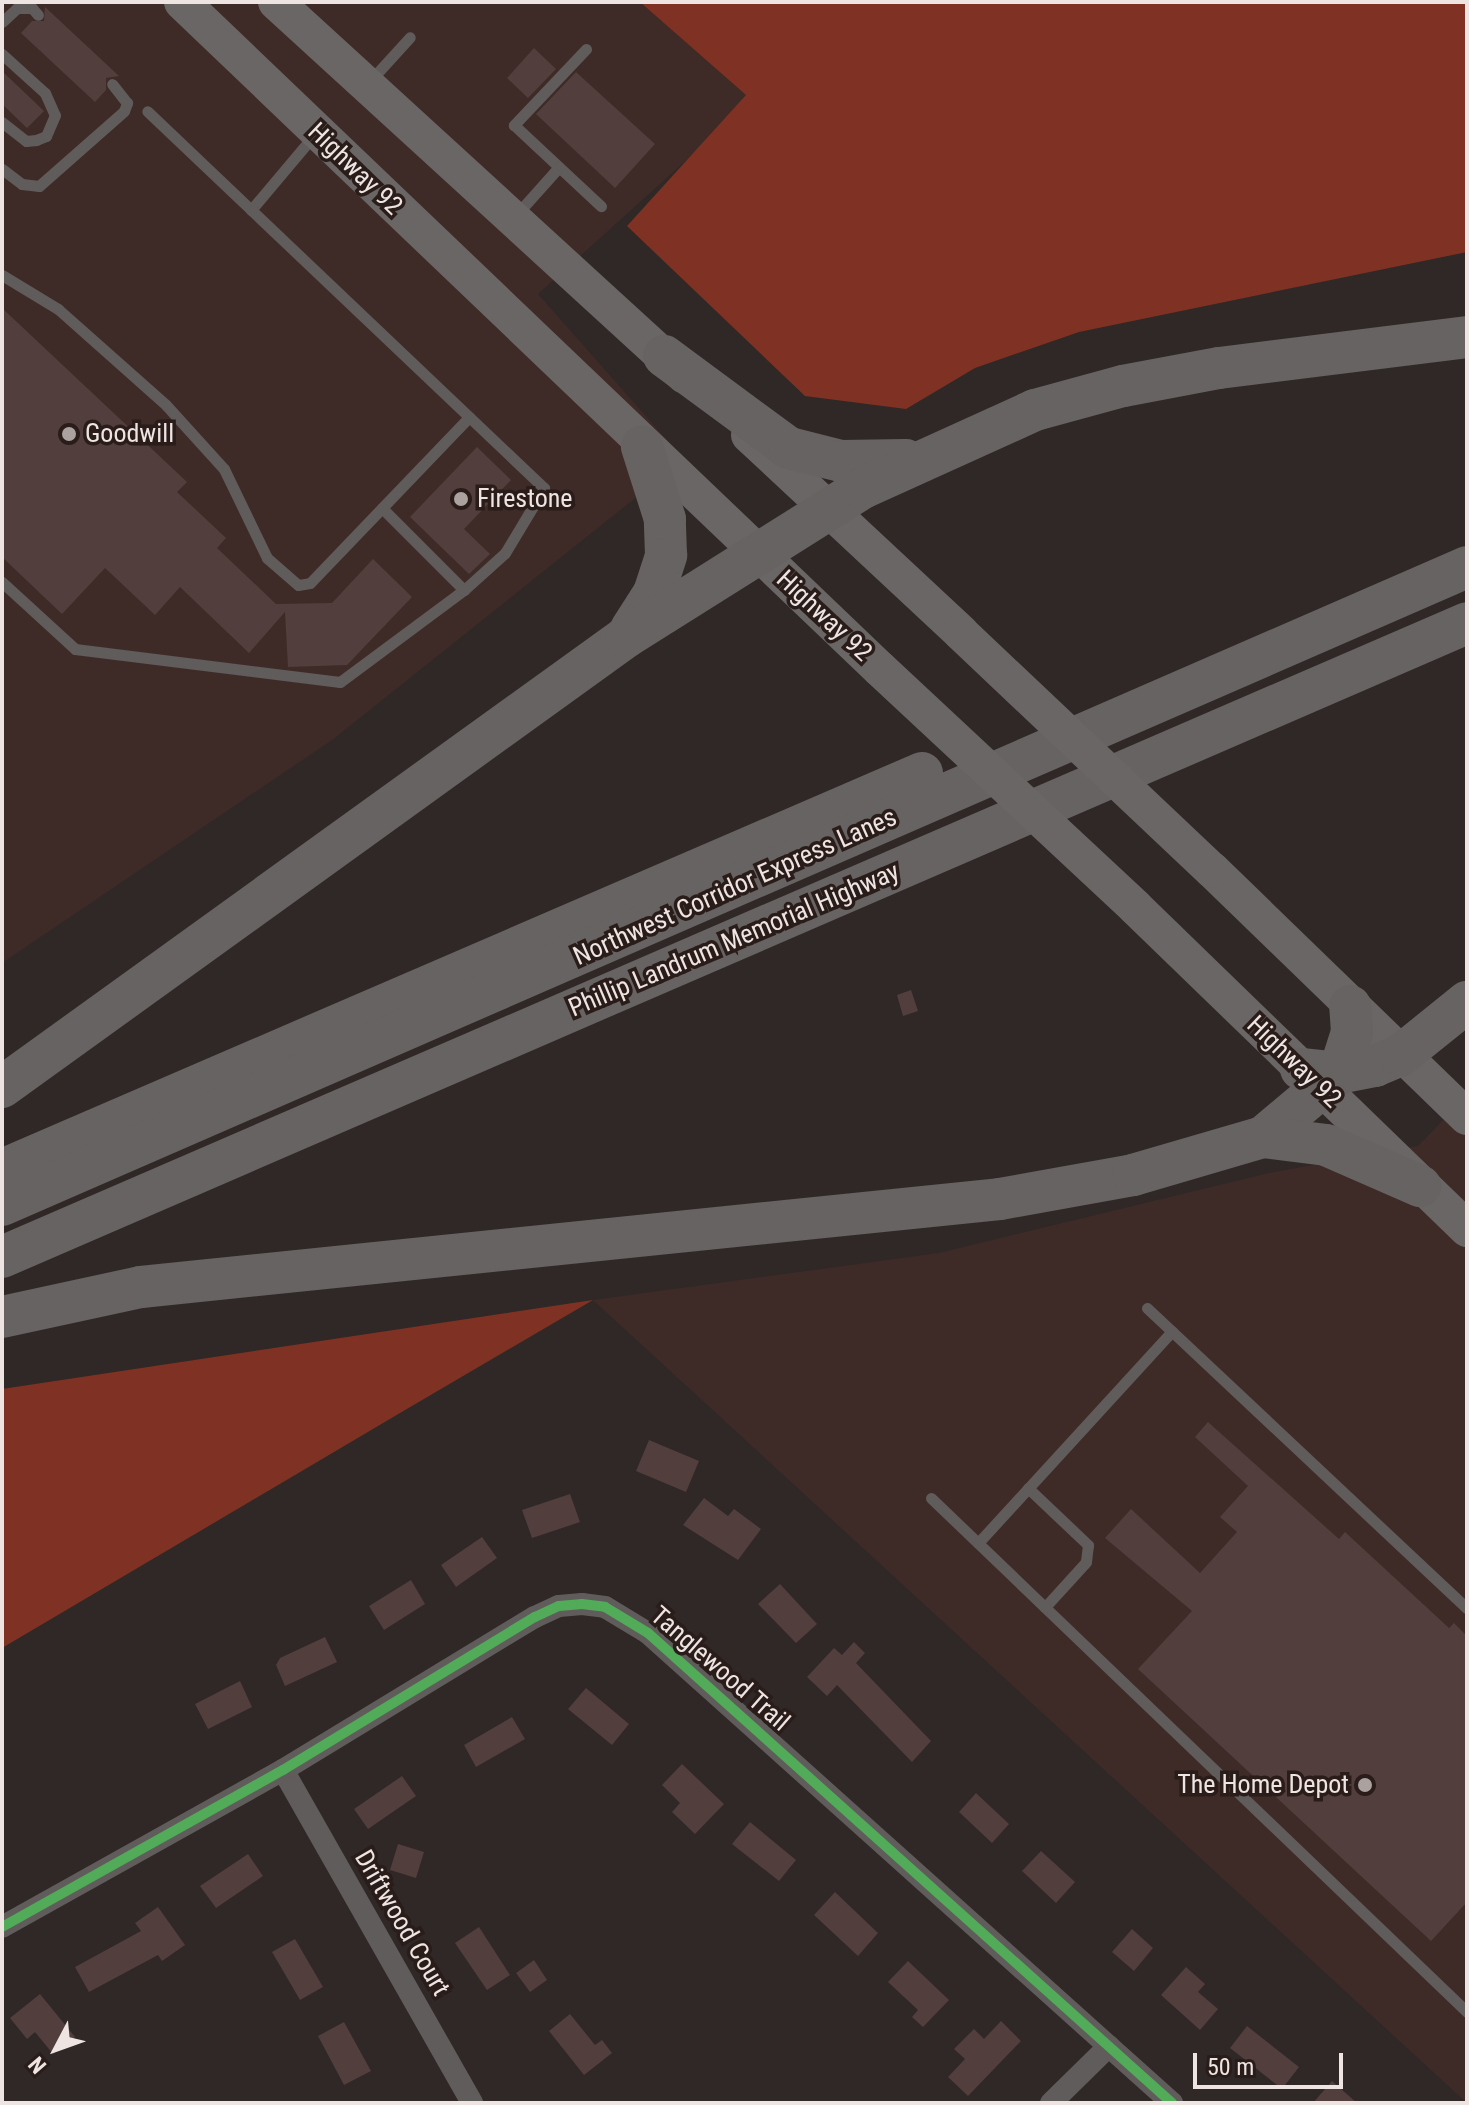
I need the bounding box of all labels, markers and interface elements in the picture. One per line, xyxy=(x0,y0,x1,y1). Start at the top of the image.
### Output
street label: Highway 92 xyxy=(301,116,409,222)
place label: Goodwill xyxy=(85,418,174,450)
marker: Goodwill xyxy=(60,425,78,443)
place label: Firestone xyxy=(477,483,572,515)
marker: Firestone xyxy=(452,490,470,508)
street label: Highway 92 xyxy=(770,564,878,668)
street label: Northwest Corridor Express Lanes xyxy=(569,802,901,972)
street label: Phillip Landrum Memorial Highway xyxy=(564,856,904,1024)
street label: Highway 92 xyxy=(1240,1009,1348,1115)
street label: Tanglewood Trail xyxy=(644,1600,796,1738)
place label: The Home Depot xyxy=(1177,1769,1349,1801)
marker: The Home Depot xyxy=(1356,1776,1374,1794)
street label: Driftwood Court xyxy=(348,1845,456,2001)
north arrow xyxy=(16,2009,96,2089)
scale bar xyxy=(1197,2037,1347,2087)
text: N xyxy=(24,2052,51,2078)
text: 50 m xyxy=(1207,2053,1254,2081)

